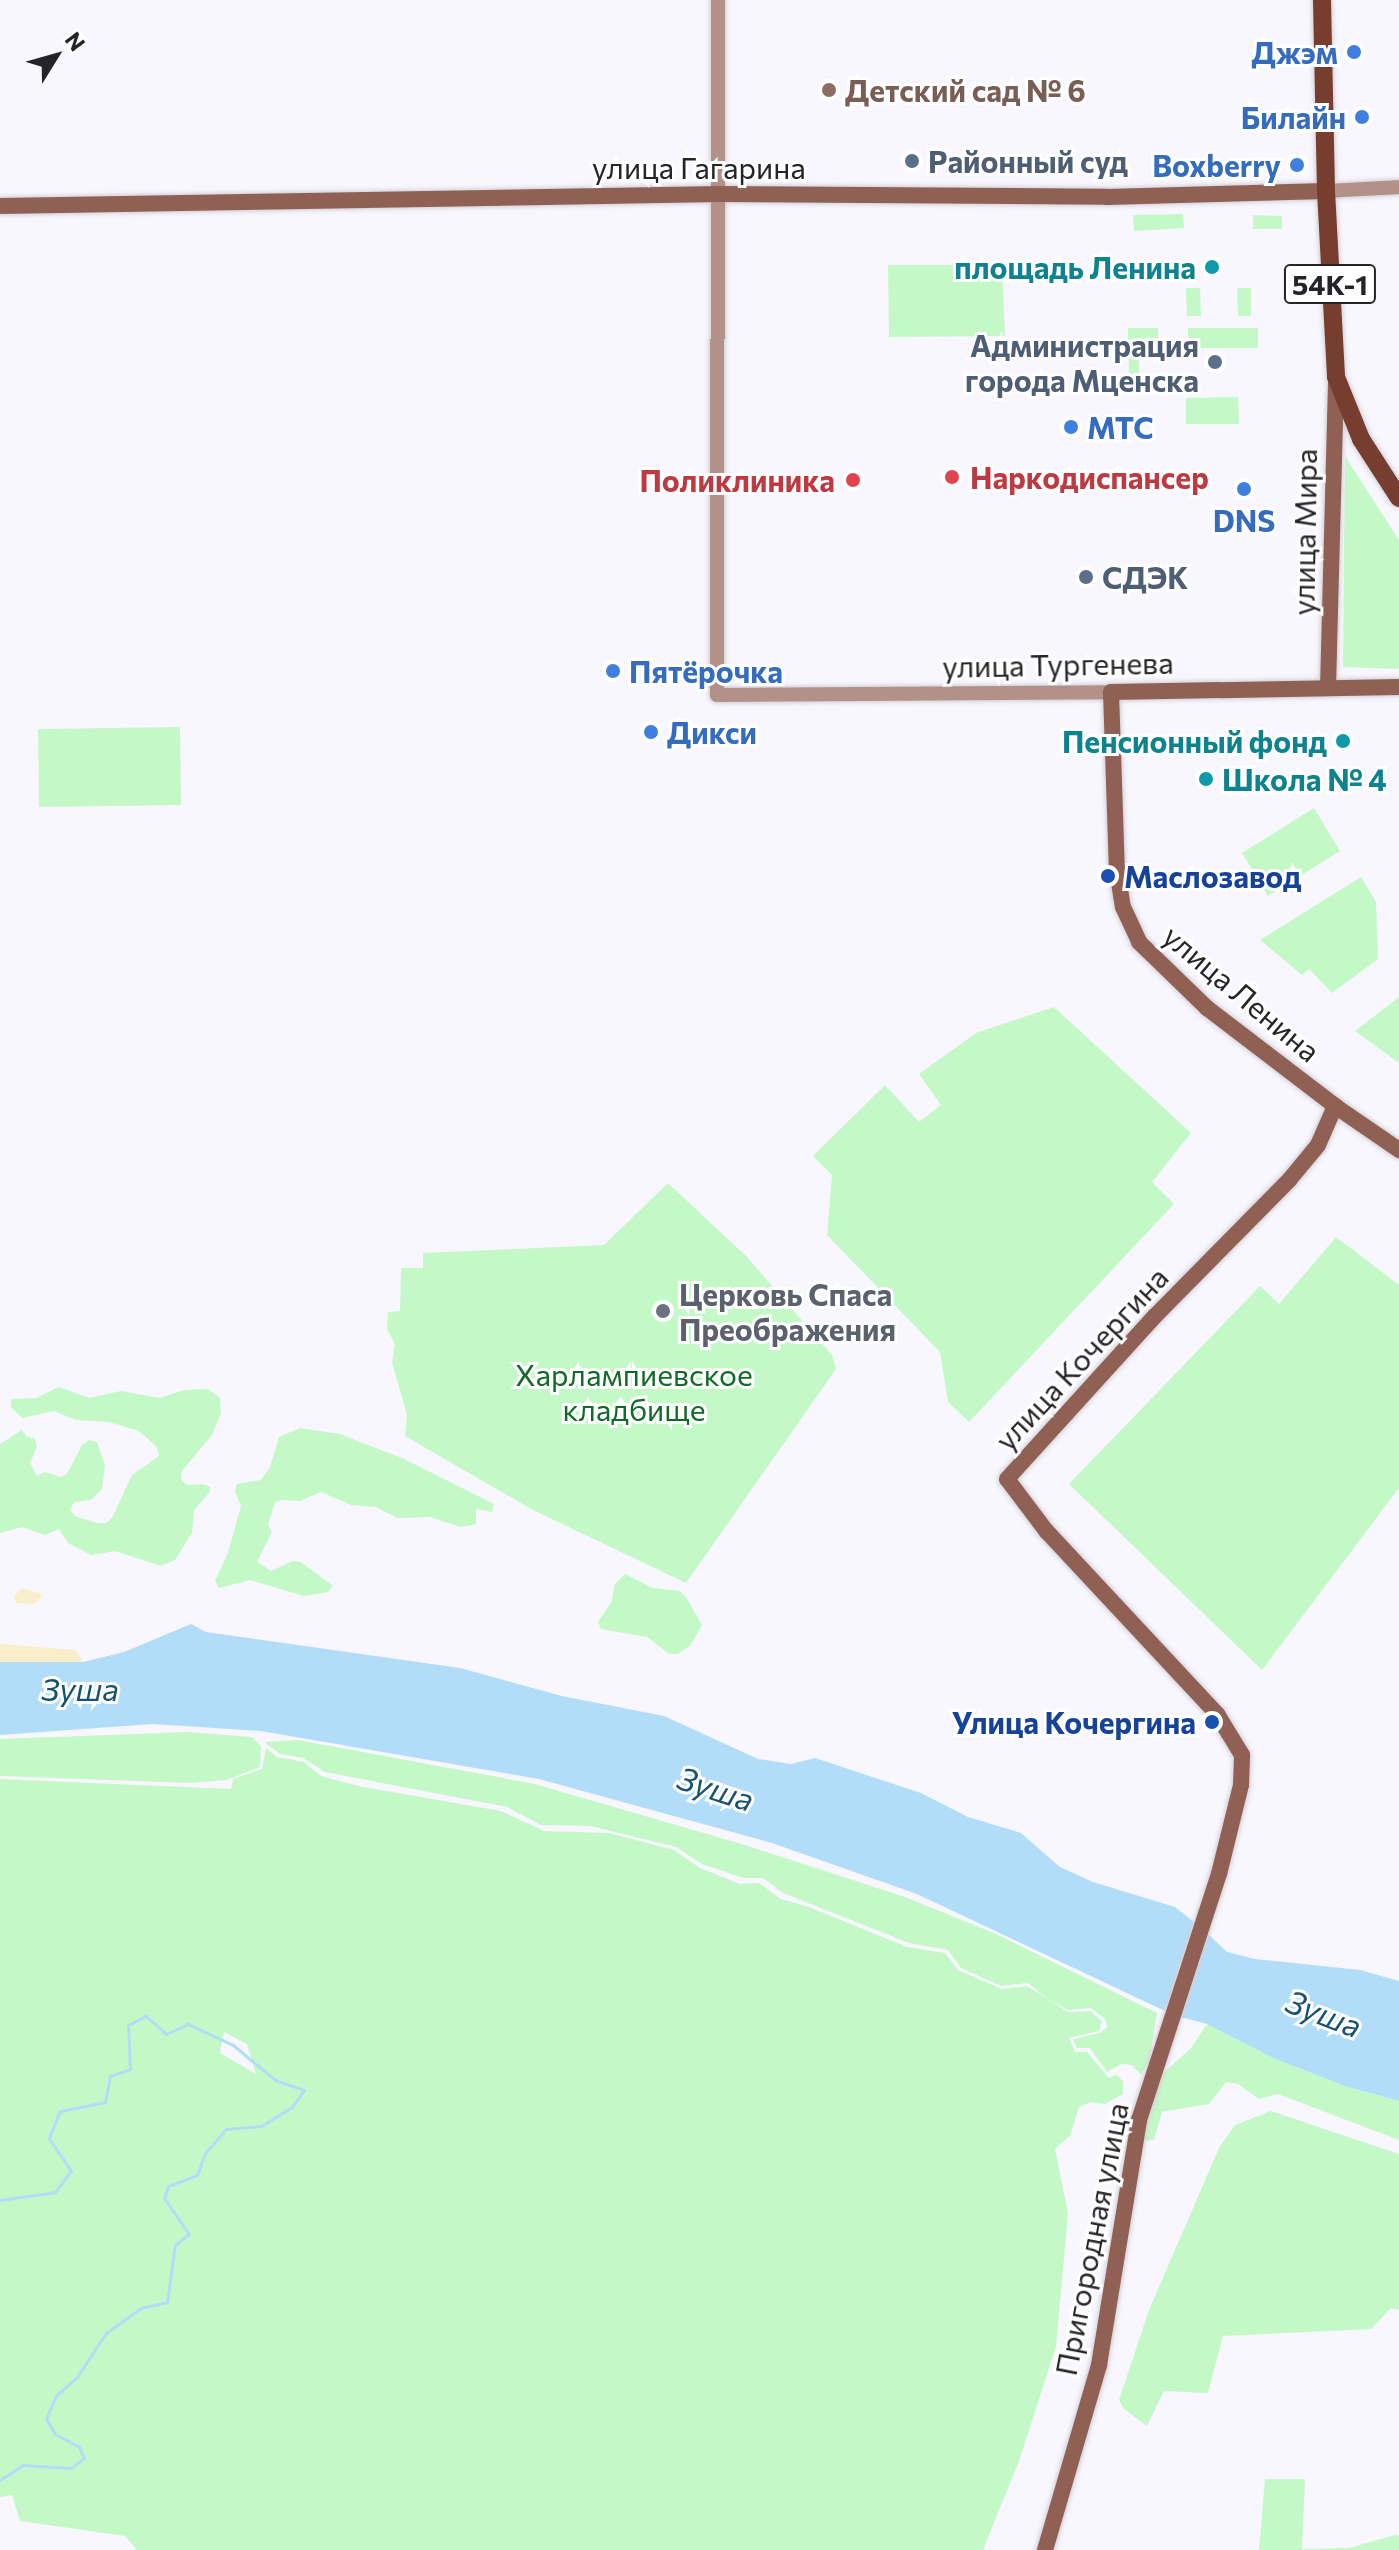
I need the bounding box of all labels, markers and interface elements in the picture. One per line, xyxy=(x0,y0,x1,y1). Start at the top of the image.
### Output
north arrow xyxy=(16,16,96,96)
text: N xyxy=(60,27,91,56)
place label: Джэм xyxy=(1251,34,1338,70)
marker: Джэм xyxy=(1345,43,1363,61)
place label: Детский сад № 6 xyxy=(845,72,1086,108)
marker: Детский сад № 6 xyxy=(820,81,838,99)
place label: Билайн xyxy=(1241,99,1346,135)
marker: Билайн xyxy=(1353,108,1371,126)
place label: Районный суд xyxy=(928,143,1128,179)
place label: Boxberry xyxy=(1152,147,1281,183)
street label: улица Гагарина xyxy=(592,149,806,185)
marker: Районный суд xyxy=(903,152,921,170)
marker: Boxberry xyxy=(1288,156,1306,174)
place label: площадь Ленина xyxy=(954,249,1196,285)
marker: площадь Ленина xyxy=(1203,258,1221,276)
road number: 54К-1 xyxy=(1282,260,1378,308)
place label: Администрация города Мценска xyxy=(965,327,1199,398)
marker: Администрация города Мценска xyxy=(1206,353,1224,371)
place label: МТС xyxy=(1087,409,1154,445)
marker: МТС xyxy=(1062,418,1080,436)
street label: улица Мира xyxy=(1285,448,1323,616)
place label: Наркодиспансер xyxy=(970,459,1209,495)
place label: Поликлиника xyxy=(639,462,835,498)
marker: Наркодиспансер xyxy=(941,466,963,488)
marker: Поликлиника xyxy=(842,469,864,491)
marker: DNS xyxy=(1235,480,1253,498)
place label: DNS xyxy=(1213,502,1275,538)
place label: СДЭК xyxy=(1102,559,1188,595)
marker: СДЭК xyxy=(1077,568,1095,586)
street label: улица Тургенева xyxy=(942,644,1174,684)
place label: Пятёрочка xyxy=(629,653,783,689)
marker: Пятёрочка xyxy=(604,662,622,680)
place label: Дикси xyxy=(667,714,757,750)
marker: Дикси xyxy=(642,723,660,741)
place label: Пенсионный фонд xyxy=(1062,723,1327,759)
marker: Пенсионный фонд xyxy=(1334,732,1352,750)
place label: Школа № 4 xyxy=(1222,761,1387,797)
marker: Школа № 4 xyxy=(1197,770,1215,788)
place label: Маслозавод xyxy=(1124,858,1302,894)
marker: Маслозавод xyxy=(1099,867,1117,885)
street label: улица Ленина xyxy=(1156,917,1328,1069)
street label: улица Кочергина xyxy=(987,1259,1175,1457)
place label: Церковь Спаса Преображения xyxy=(679,1276,896,1346)
marker: Церковь Спаса Преображения xyxy=(654,1302,672,1320)
park label: Харлампиевское кладбище xyxy=(515,1356,753,1426)
water label: Зуша xyxy=(41,1669,119,1707)
place label: Улица Кочергина xyxy=(952,1704,1196,1740)
marker: Улица Кочергина xyxy=(1203,1713,1221,1731)
water label: Зуша xyxy=(673,1758,759,1818)
water label: Зуша xyxy=(1281,1981,1367,2045)
street label: Пригородная улица xyxy=(1047,2100,1135,2378)

